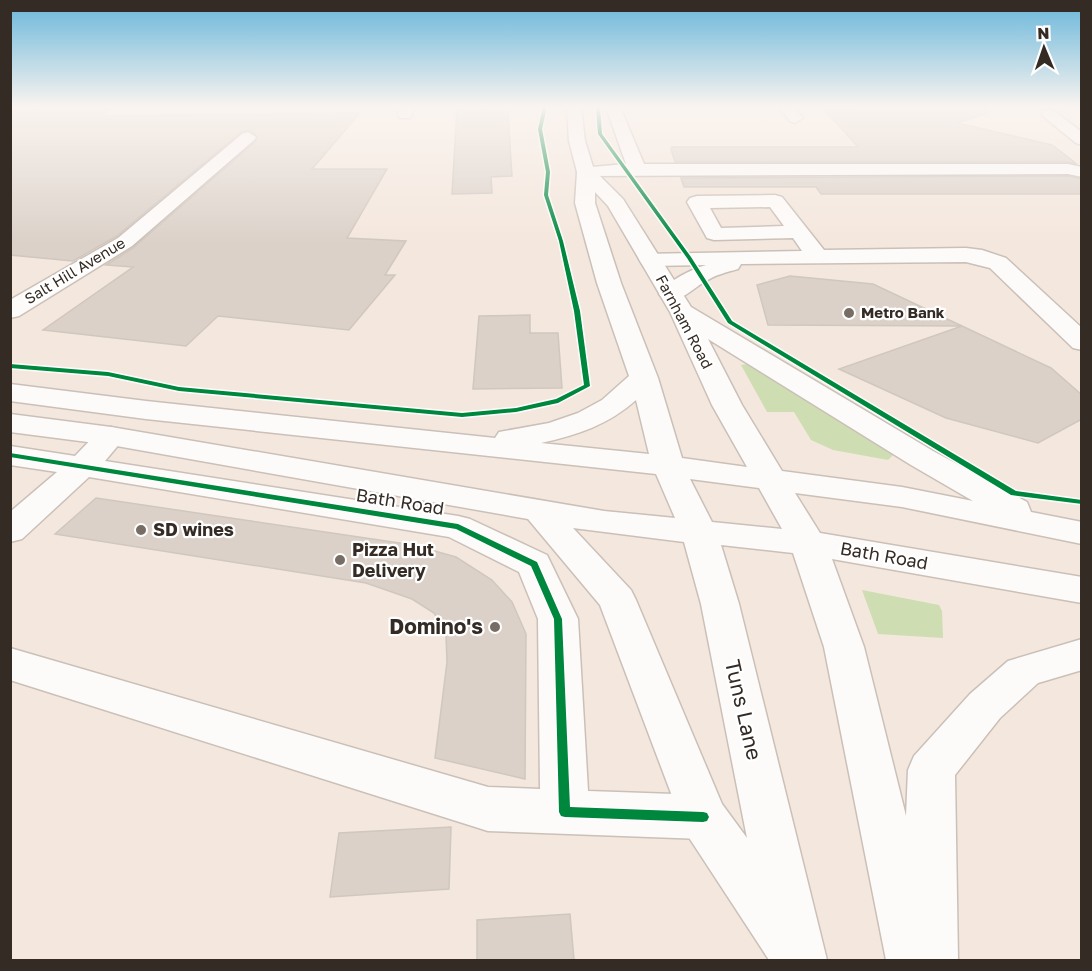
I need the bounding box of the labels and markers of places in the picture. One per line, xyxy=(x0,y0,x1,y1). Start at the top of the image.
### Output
place label: Metro Bank xyxy=(861,303,945,321)
marker: Metro Bank xyxy=(842,306,856,320)
place label: SD wines xyxy=(153,518,234,540)
marker: SD wines xyxy=(134,523,148,537)
place label: Pizza Hut Delivery xyxy=(352,538,434,581)
marker: Pizza Hut Delivery xyxy=(333,553,347,567)
place label: Domino's xyxy=(389,613,483,639)
marker: Domino's xyxy=(488,620,502,634)

